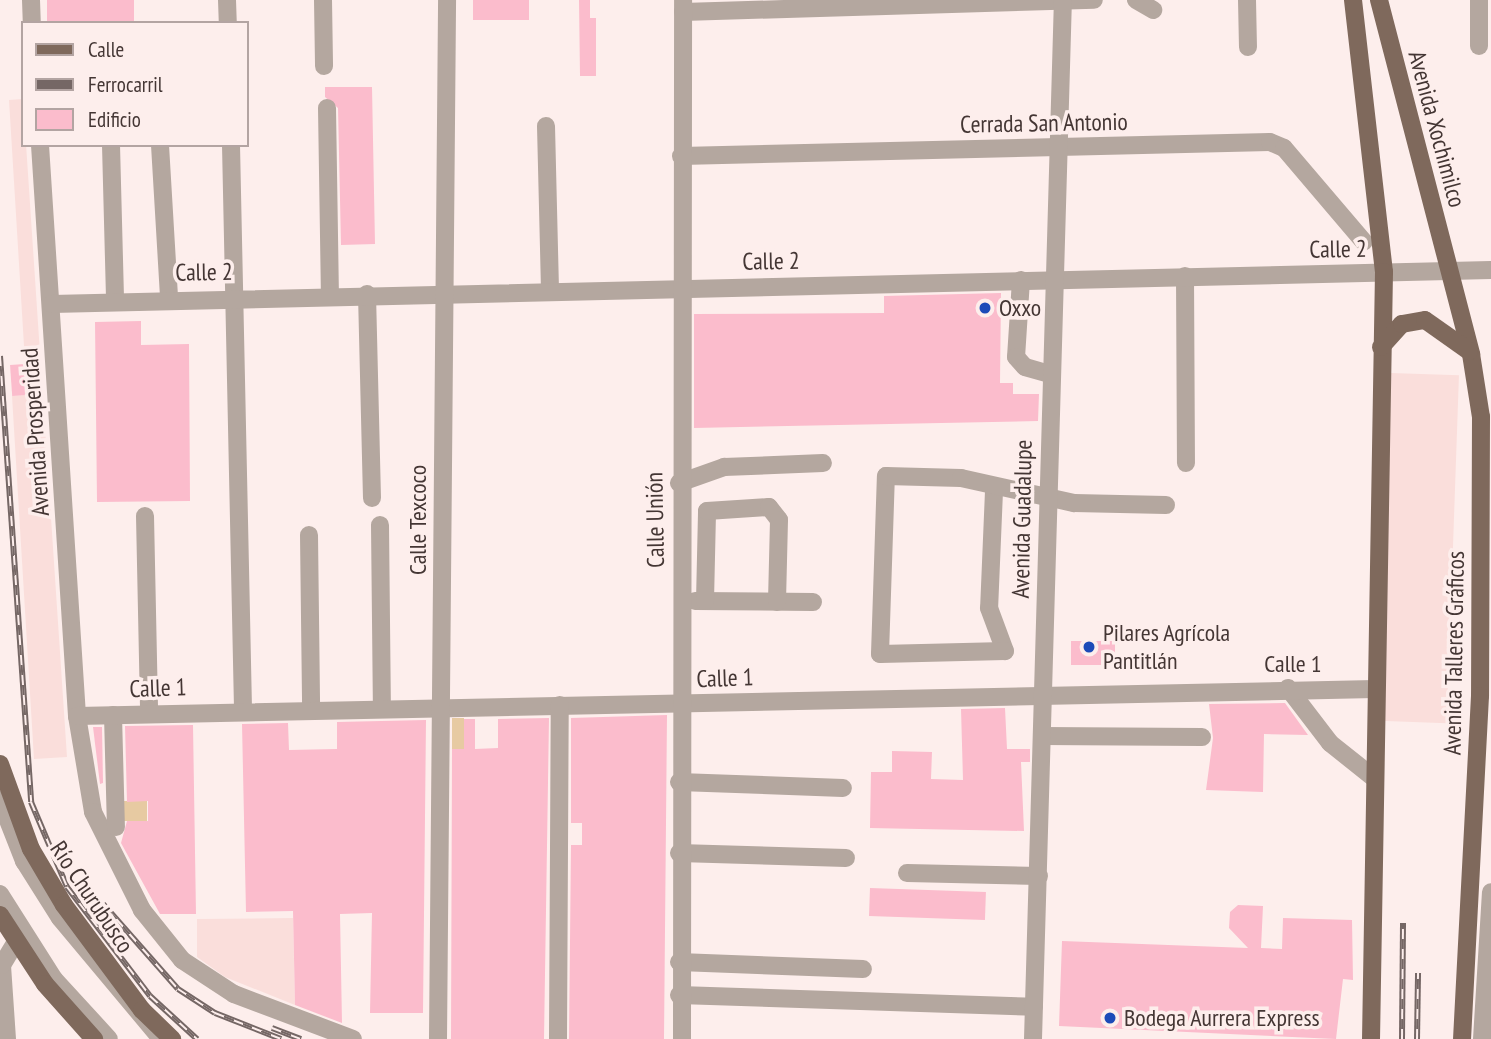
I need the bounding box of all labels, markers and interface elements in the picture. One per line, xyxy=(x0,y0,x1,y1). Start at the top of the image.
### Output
legend xyxy=(21,21,248,147)
text: Calle xyxy=(88,36,124,63)
street label: Avenida Xochimilco xyxy=(1402,47,1472,211)
text: Ferrocarril xyxy=(88,71,163,98)
text: Edificio xyxy=(88,106,141,133)
street label: Cerrada San Antonio xyxy=(960,107,1128,139)
street label: Calle 2 xyxy=(1309,234,1367,264)
street label: Calle 2 xyxy=(742,246,800,276)
street label: Calle 2 xyxy=(175,257,233,287)
place label: Oxxo xyxy=(999,294,1041,322)
marker: Oxxo xyxy=(977,300,993,316)
street label: Avenida Prosperidad xyxy=(15,347,55,517)
street label: Avenida Guadalupe xyxy=(1006,439,1038,599)
street label: Calle Texcoco xyxy=(404,465,432,575)
street label: Calle Unión xyxy=(640,472,670,568)
street label: Avenida Talleres Gráficos xyxy=(1438,550,1470,756)
place label: Pilares Agrícola Pantitlán xyxy=(1103,619,1231,675)
marker: Pilares Agrícola Pantitlán xyxy=(1081,639,1097,655)
street label: Calle 1 xyxy=(1264,650,1322,678)
street label: Calle 1 xyxy=(696,663,754,693)
street label: Calle 1 xyxy=(129,673,187,703)
street label: Río Churubusco xyxy=(44,836,140,958)
place label: Bodega Aurrera Express xyxy=(1124,1004,1320,1032)
marker: Bodega Aurrera Express xyxy=(1102,1010,1118,1026)

